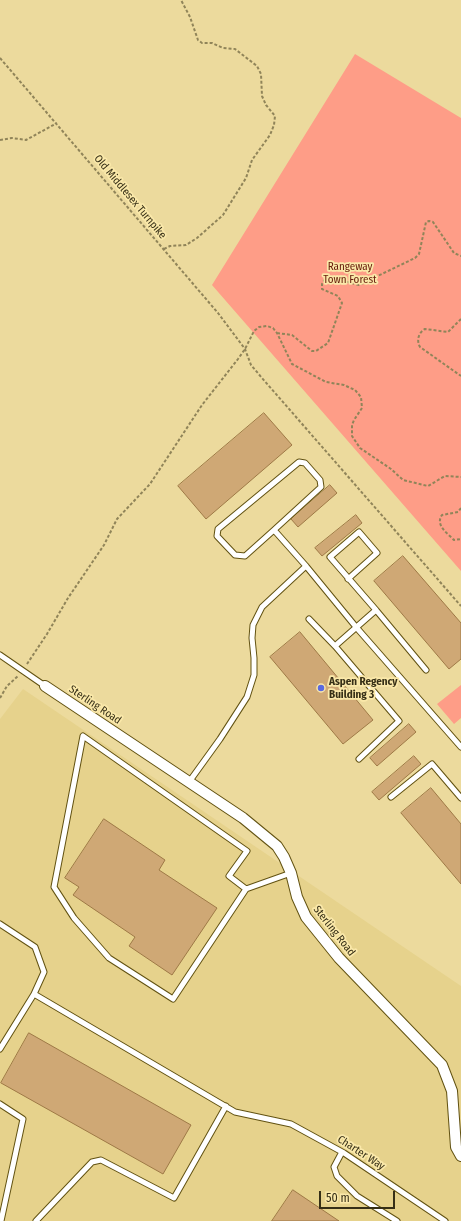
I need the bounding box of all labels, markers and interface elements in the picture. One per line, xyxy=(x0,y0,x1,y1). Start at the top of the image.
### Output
street label: Old Middlesex Turnpike xyxy=(91,152,169,242)
park label: Rangeway Town Forest xyxy=(323,260,377,286)
place label: Aspen Regency Building 3 xyxy=(329,675,398,701)
street label: Sterling Road xyxy=(66,683,124,727)
marker: Aspen Regency Building 3 xyxy=(316,683,326,693)
street label: Sterling Road xyxy=(310,903,358,959)
street label: Charter Way xyxy=(335,1133,387,1173)
scale bar xyxy=(321,1183,397,1209)
text: 50 m xyxy=(326,1191,350,1205)

